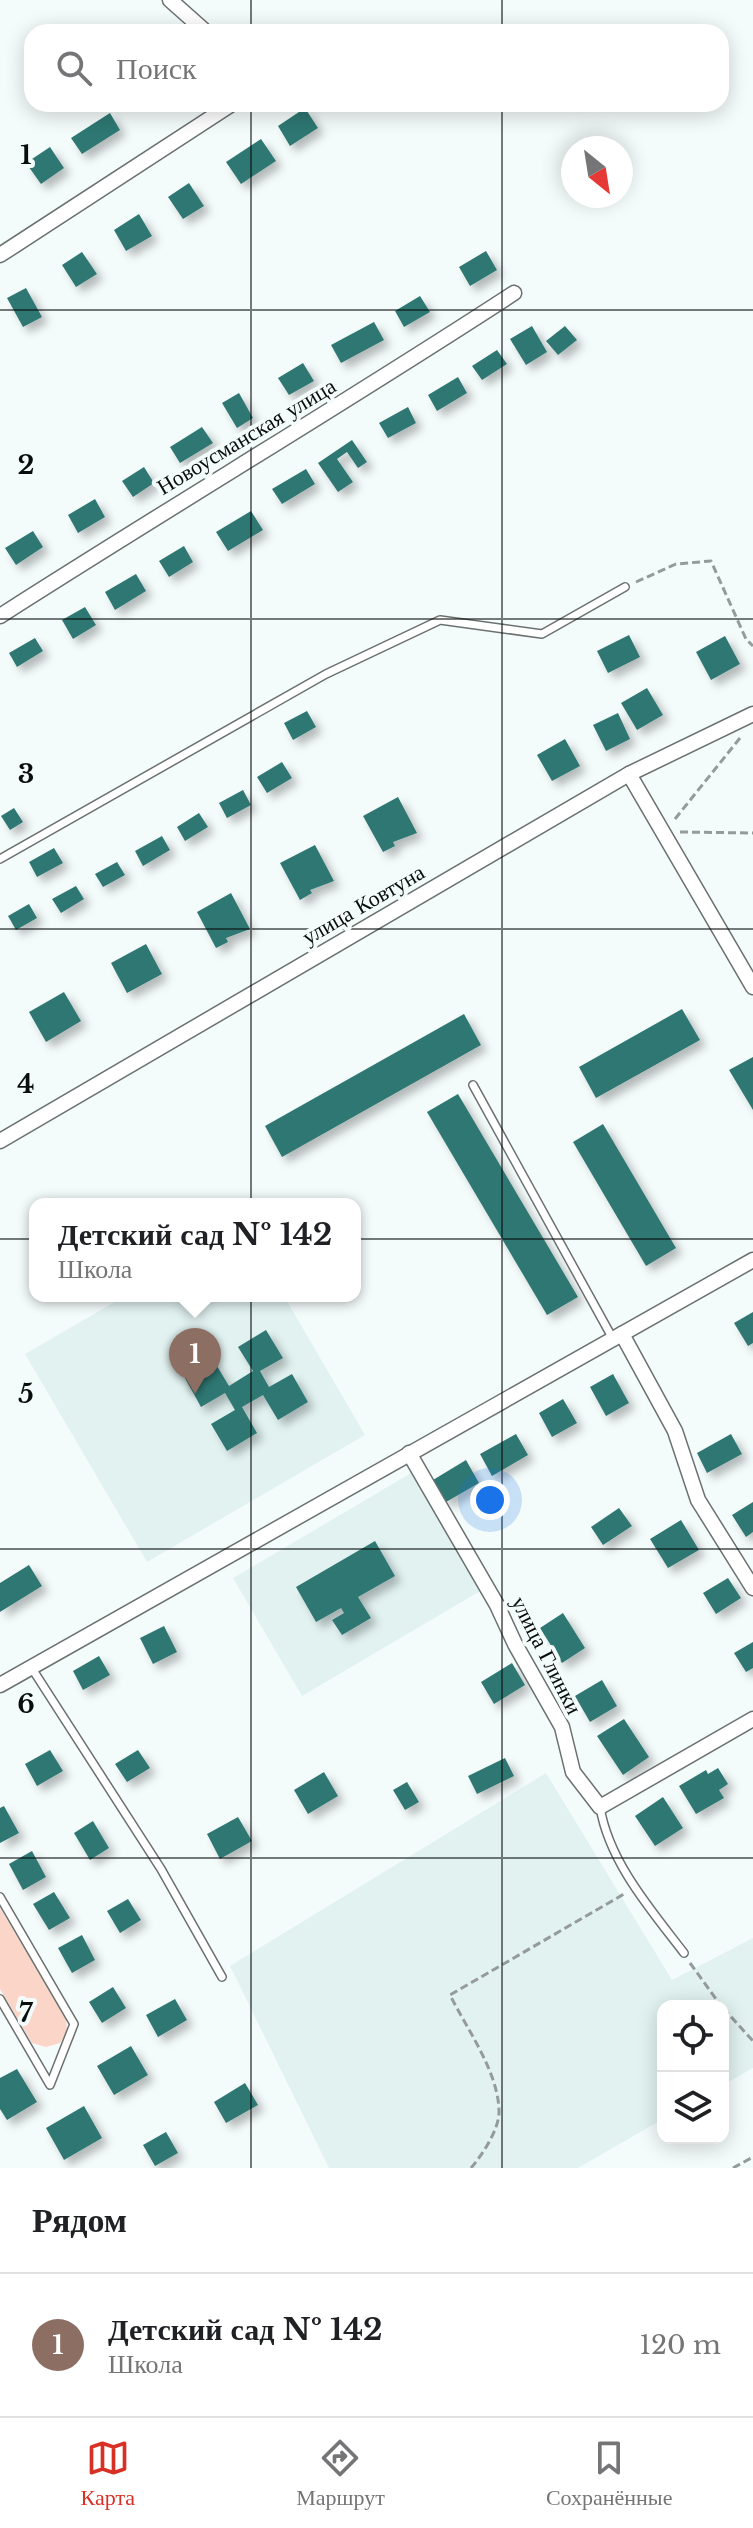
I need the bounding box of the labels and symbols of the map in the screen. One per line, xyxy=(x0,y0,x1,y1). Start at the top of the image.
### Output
north arrow xyxy=(561,136,633,208)
text: 1 xyxy=(20,139,32,171)
street label: Новоусманская улица xyxy=(152,372,341,501)
text: 2 xyxy=(18,449,34,481)
text: 3 xyxy=(18,758,34,790)
street label: улица Ковтуна xyxy=(297,858,429,950)
text: 4 xyxy=(17,1068,35,1100)
pin: 1 xyxy=(169,1328,221,1394)
text: 5 xyxy=(18,1378,34,1410)
your location xyxy=(470,1480,510,1520)
street label: улица Глинки xyxy=(505,1592,588,1719)
text: 6 xyxy=(17,1688,35,1720)
text: 7 xyxy=(19,1997,33,2029)

